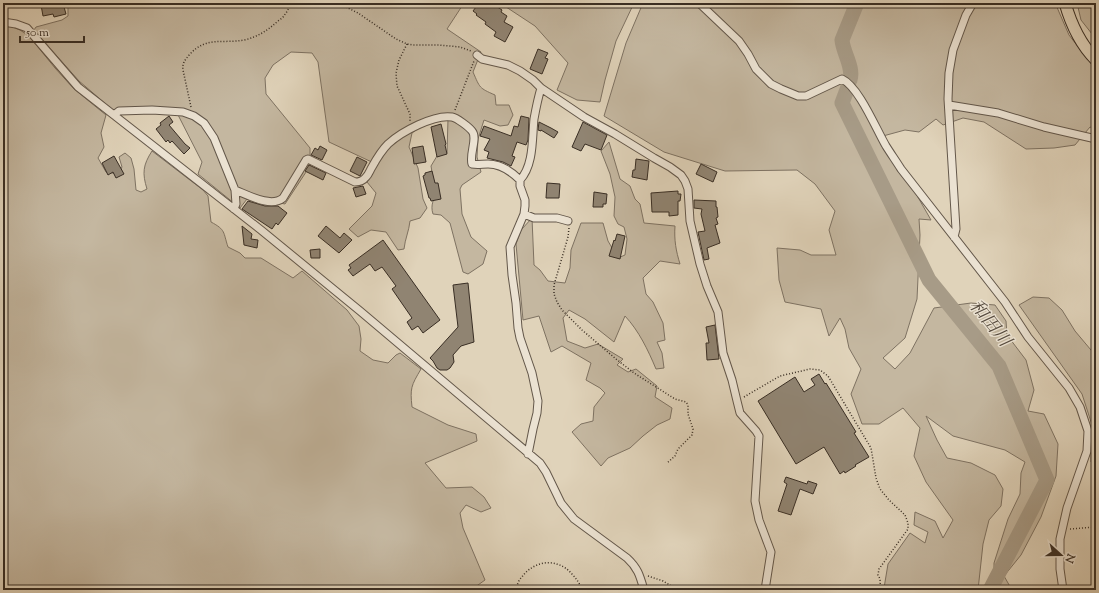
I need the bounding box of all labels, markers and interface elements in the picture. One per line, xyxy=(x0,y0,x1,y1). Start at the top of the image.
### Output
scale bar xyxy=(20,18,84,44)
text: 50 m xyxy=(25,24,49,42)
water label: 和田川 xyxy=(962,295,1017,355)
north arrow xyxy=(1041,535,1081,575)
text: N xyxy=(1060,550,1079,565)

